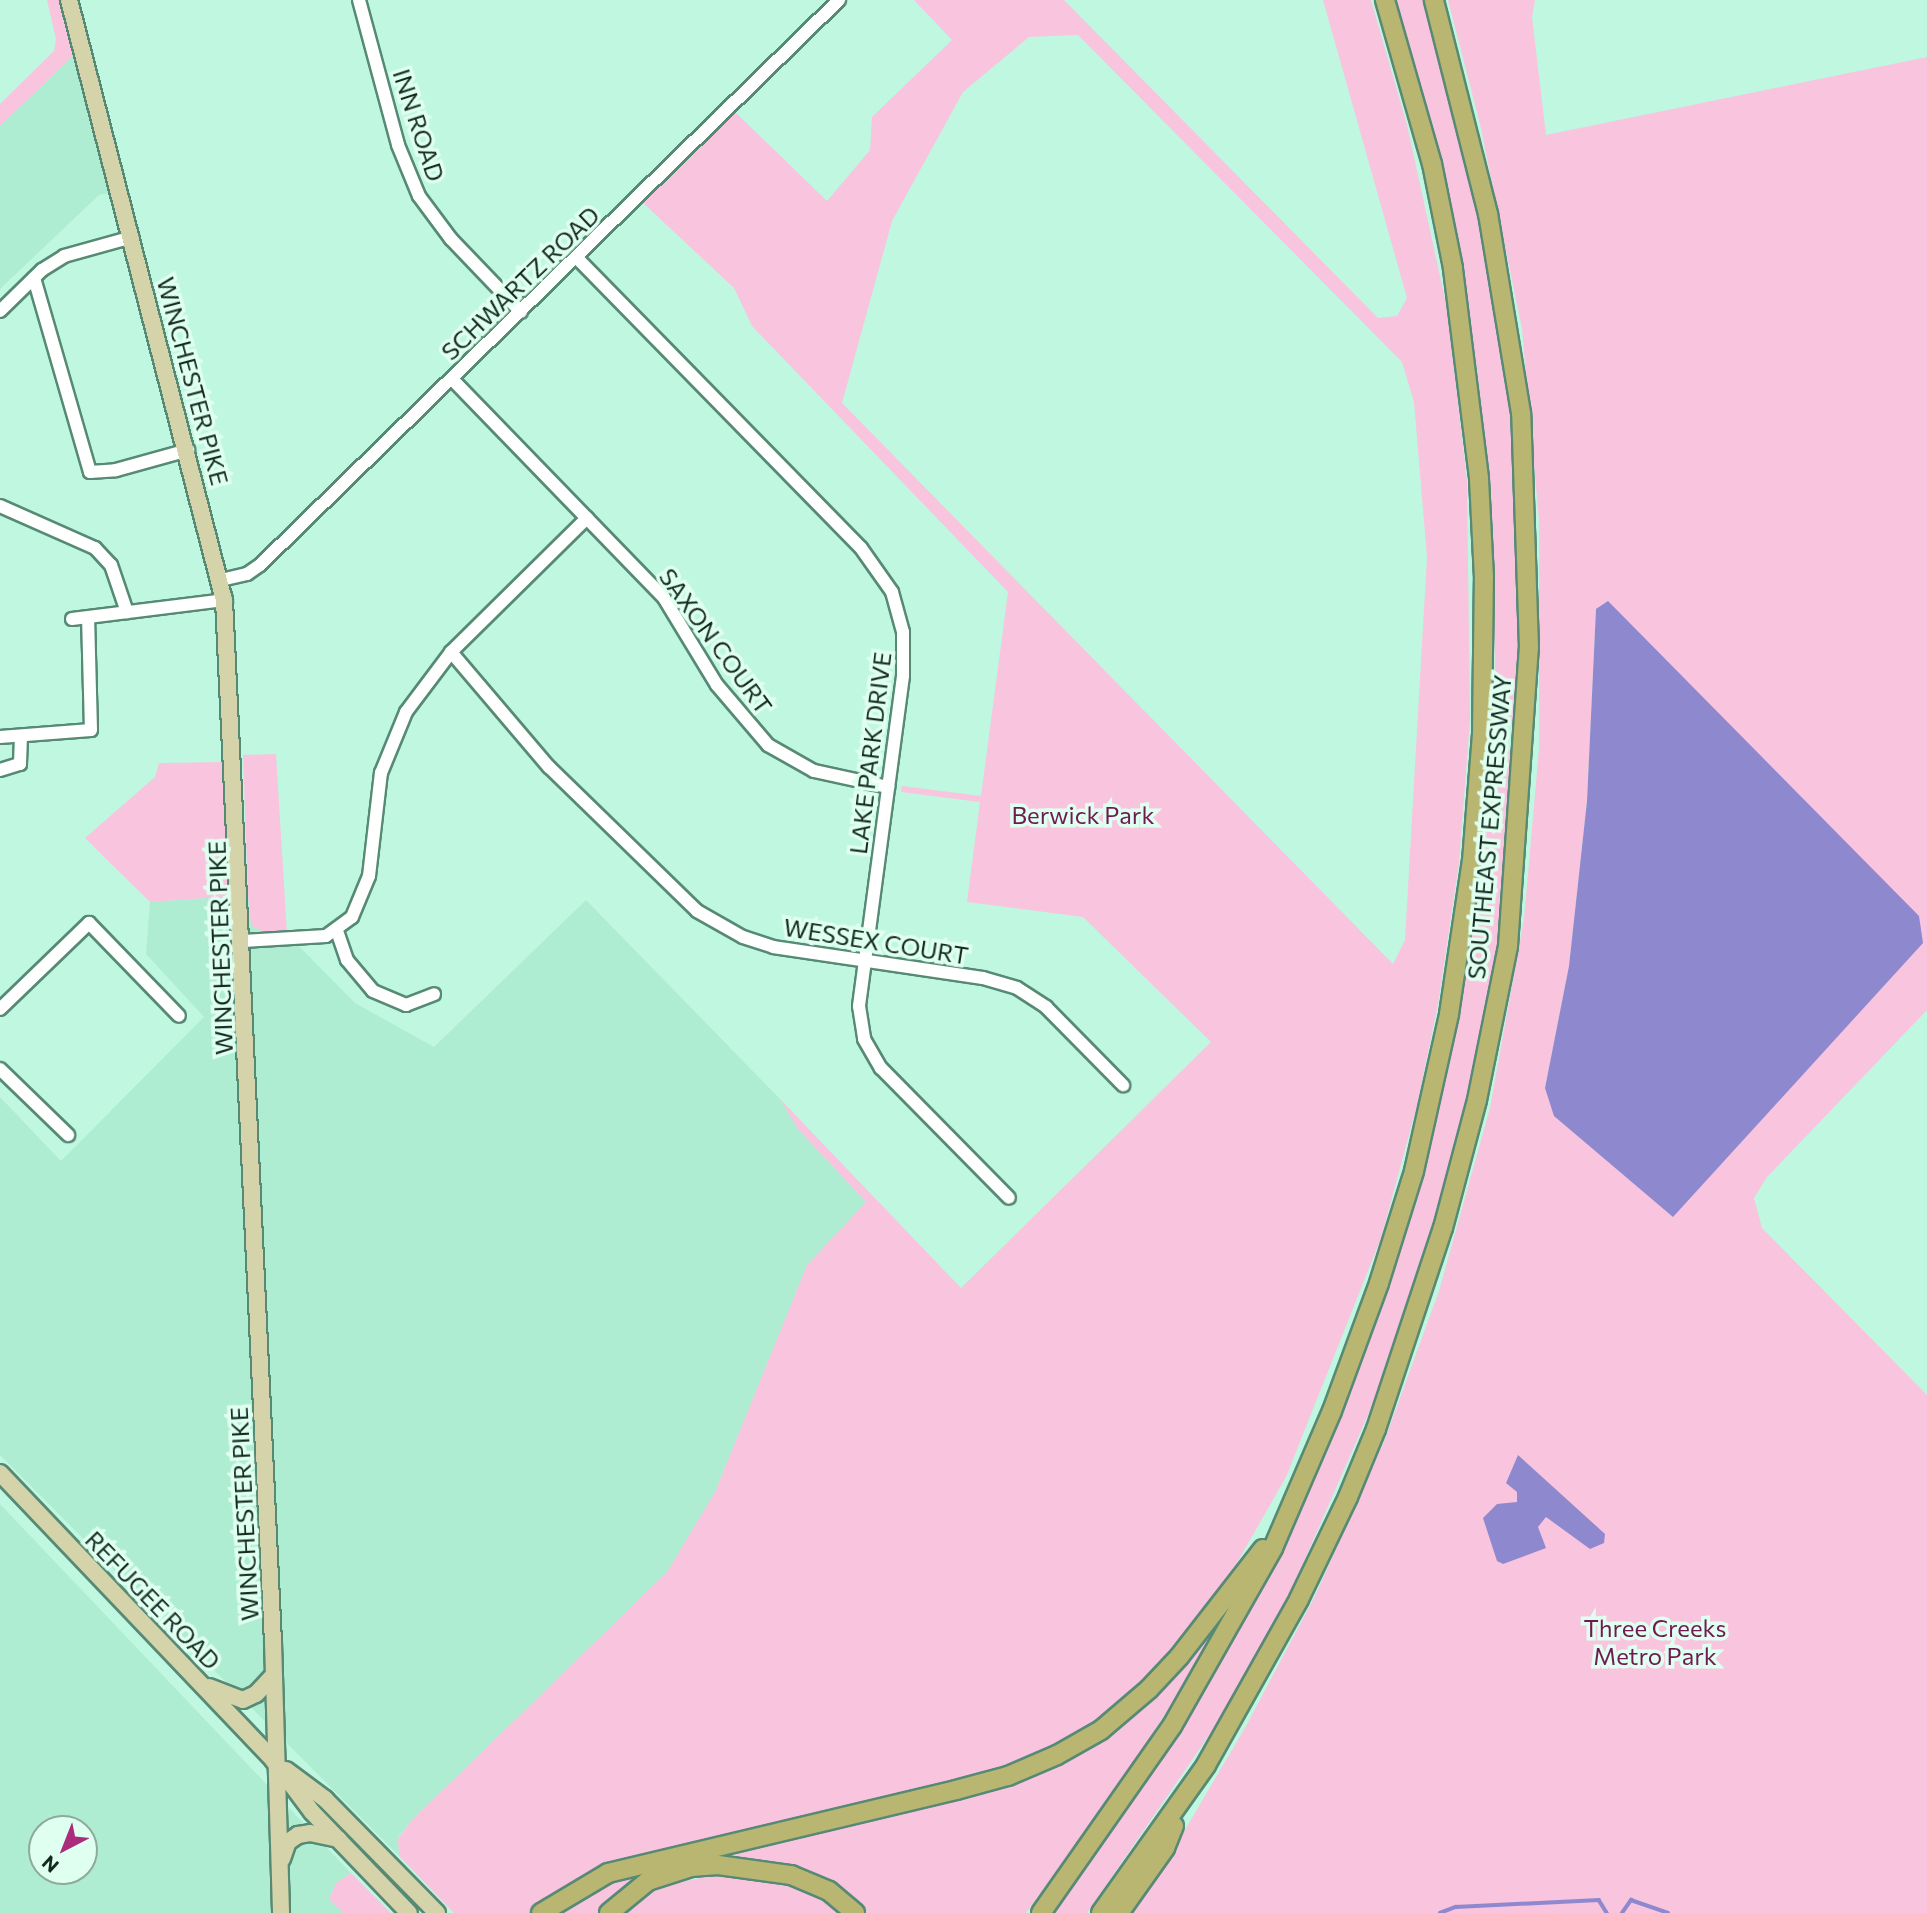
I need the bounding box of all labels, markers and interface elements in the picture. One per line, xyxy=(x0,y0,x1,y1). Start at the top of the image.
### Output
street label: INN ROAD xyxy=(387,65,451,185)
street label: SCHWARTZ ROAD xyxy=(435,200,605,366)
street label: WINCHESTER PIKE xyxy=(151,274,235,488)
street label: SAXON COURT xyxy=(654,563,778,719)
street label: LAKE PARK DRIVE xyxy=(843,650,897,856)
street label: SOUTHEAST EXPRESSWAY xyxy=(1461,674,1517,980)
park label: Berwick Park xyxy=(1012,801,1154,829)
street label: WINCHESTER PIKE xyxy=(202,840,238,1056)
street label: WESSEX COURT xyxy=(782,912,970,970)
street label: WINCHESTER PIKE xyxy=(224,1406,264,1622)
street label: REFUGEE ROAD xyxy=(80,1525,226,1675)
park label: Three Creeks Metro Park xyxy=(1583,1614,1727,1670)
north arrow xyxy=(28,1815,98,1885)
text: N xyxy=(37,1851,63,1878)

